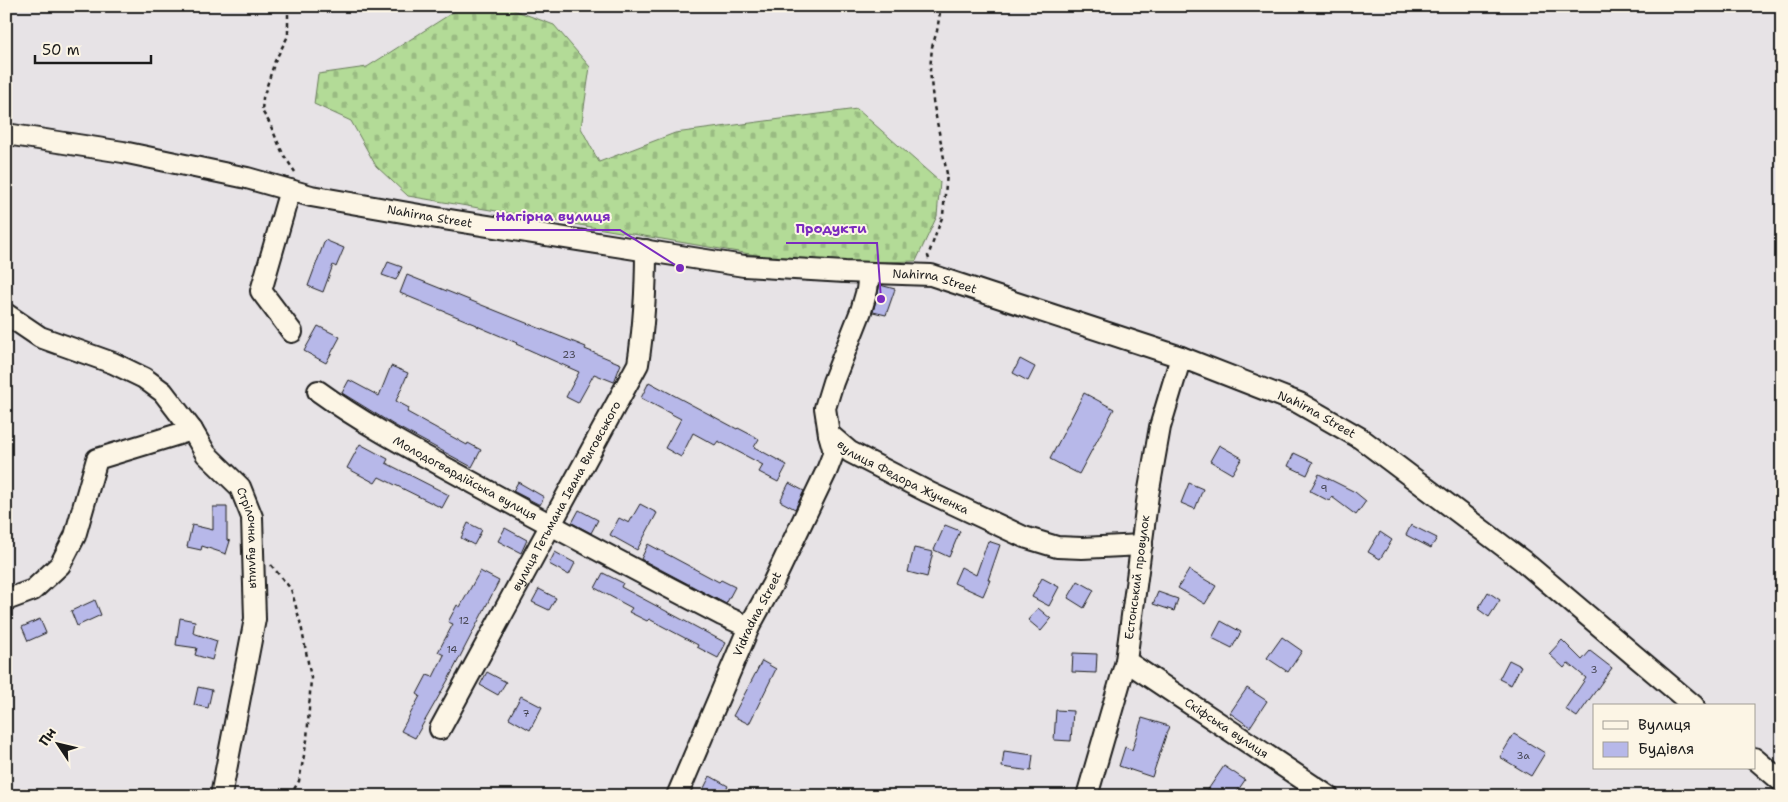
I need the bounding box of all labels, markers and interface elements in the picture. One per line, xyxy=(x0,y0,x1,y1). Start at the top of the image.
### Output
scale bar xyxy=(35,32,151,64)
text: 50 m xyxy=(42,40,80,60)
street label: Nahirna Street xyxy=(386,201,474,231)
callout: Нагірна вулиця xyxy=(485,201,620,230)
text: Нагірна вулиця xyxy=(495,207,611,225)
callout: Продукти xyxy=(786,214,877,243)
text: Продукти xyxy=(795,219,867,237)
street label: Nahirna Street xyxy=(892,266,979,297)
house number: 23 xyxy=(562,348,576,361)
street label: Nahirna Street xyxy=(1275,387,1359,442)
street label: вулиця Гетьмана Івана Виговського xyxy=(508,398,624,594)
street label: Молодогвардійська вулиця xyxy=(390,432,540,524)
street label: вулиця Федора Жученка xyxy=(834,436,972,518)
house number: 9 xyxy=(1321,482,1328,495)
street label: Стрілочна вулиця xyxy=(233,485,262,589)
street label: Естонський провулок xyxy=(1121,513,1153,640)
street label: Vidradna Street xyxy=(729,569,785,659)
house number: 12 xyxy=(459,614,469,627)
house number: 14 xyxy=(447,643,457,656)
house number: 3 xyxy=(1591,663,1598,676)
street label: Скіфська вулиця xyxy=(1182,694,1272,762)
legend xyxy=(1593,704,1756,770)
house number: 7 xyxy=(523,707,530,720)
text: Вулиця xyxy=(1638,715,1691,735)
north arrow xyxy=(32,720,82,770)
text: Пн xyxy=(35,724,60,749)
text: Будівля xyxy=(1638,739,1694,759)
house number: 3а xyxy=(1516,749,1530,762)

